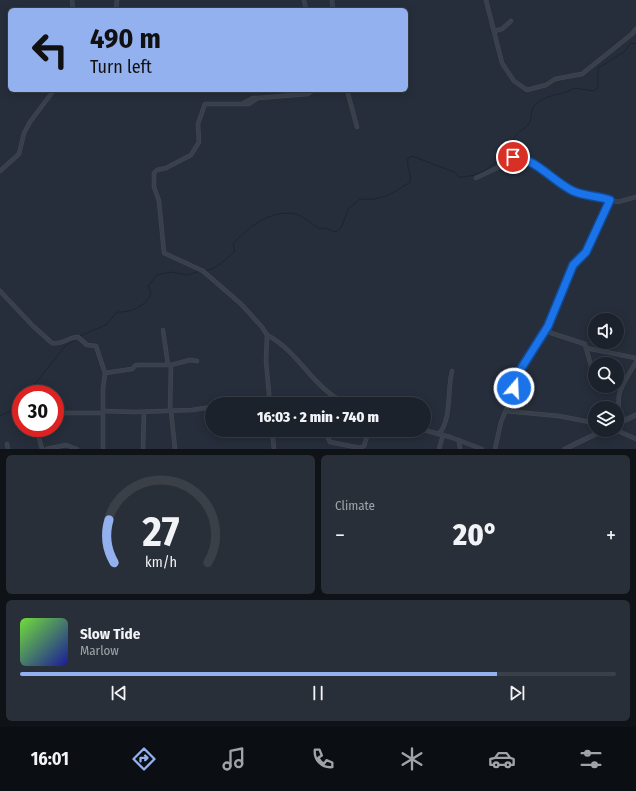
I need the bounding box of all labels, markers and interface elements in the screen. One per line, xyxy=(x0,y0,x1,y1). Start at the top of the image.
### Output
text: 490 m xyxy=(90,22,161,55)
icon: left xyxy=(24,24,76,76)
text: Turn left xyxy=(90,56,152,78)
pin xyxy=(496,140,530,174)
icon: arrive xyxy=(502,146,524,168)
map controls xyxy=(588,313,624,437)
button: sound xyxy=(588,313,624,349)
button: search xyxy=(588,357,624,393)
position arrow xyxy=(493,367,535,409)
speed limit sign: 30 xyxy=(12,385,64,437)
button: layers xyxy=(588,401,624,437)
text: 16:03 · 2 min · 740 m xyxy=(257,408,379,426)
text: Climate xyxy=(335,498,375,513)
text: 27 xyxy=(141,506,179,556)
text: 20° xyxy=(453,517,498,553)
text: − xyxy=(335,522,345,549)
text: + xyxy=(606,522,616,549)
text: km/h xyxy=(145,553,176,570)
text: Slow Tide xyxy=(80,625,140,643)
text: Marlow xyxy=(80,643,119,658)
icon: previous xyxy=(108,682,130,704)
icon: pause xyxy=(307,682,329,704)
icon: next xyxy=(506,682,528,704)
icon: directions xyxy=(130,745,158,773)
icon: music xyxy=(220,745,248,773)
icon: phone xyxy=(309,745,337,773)
icon: climate xyxy=(398,745,426,773)
icon: car xyxy=(488,745,516,773)
icon: filters xyxy=(577,745,605,773)
text: 16:01 xyxy=(31,748,69,770)

